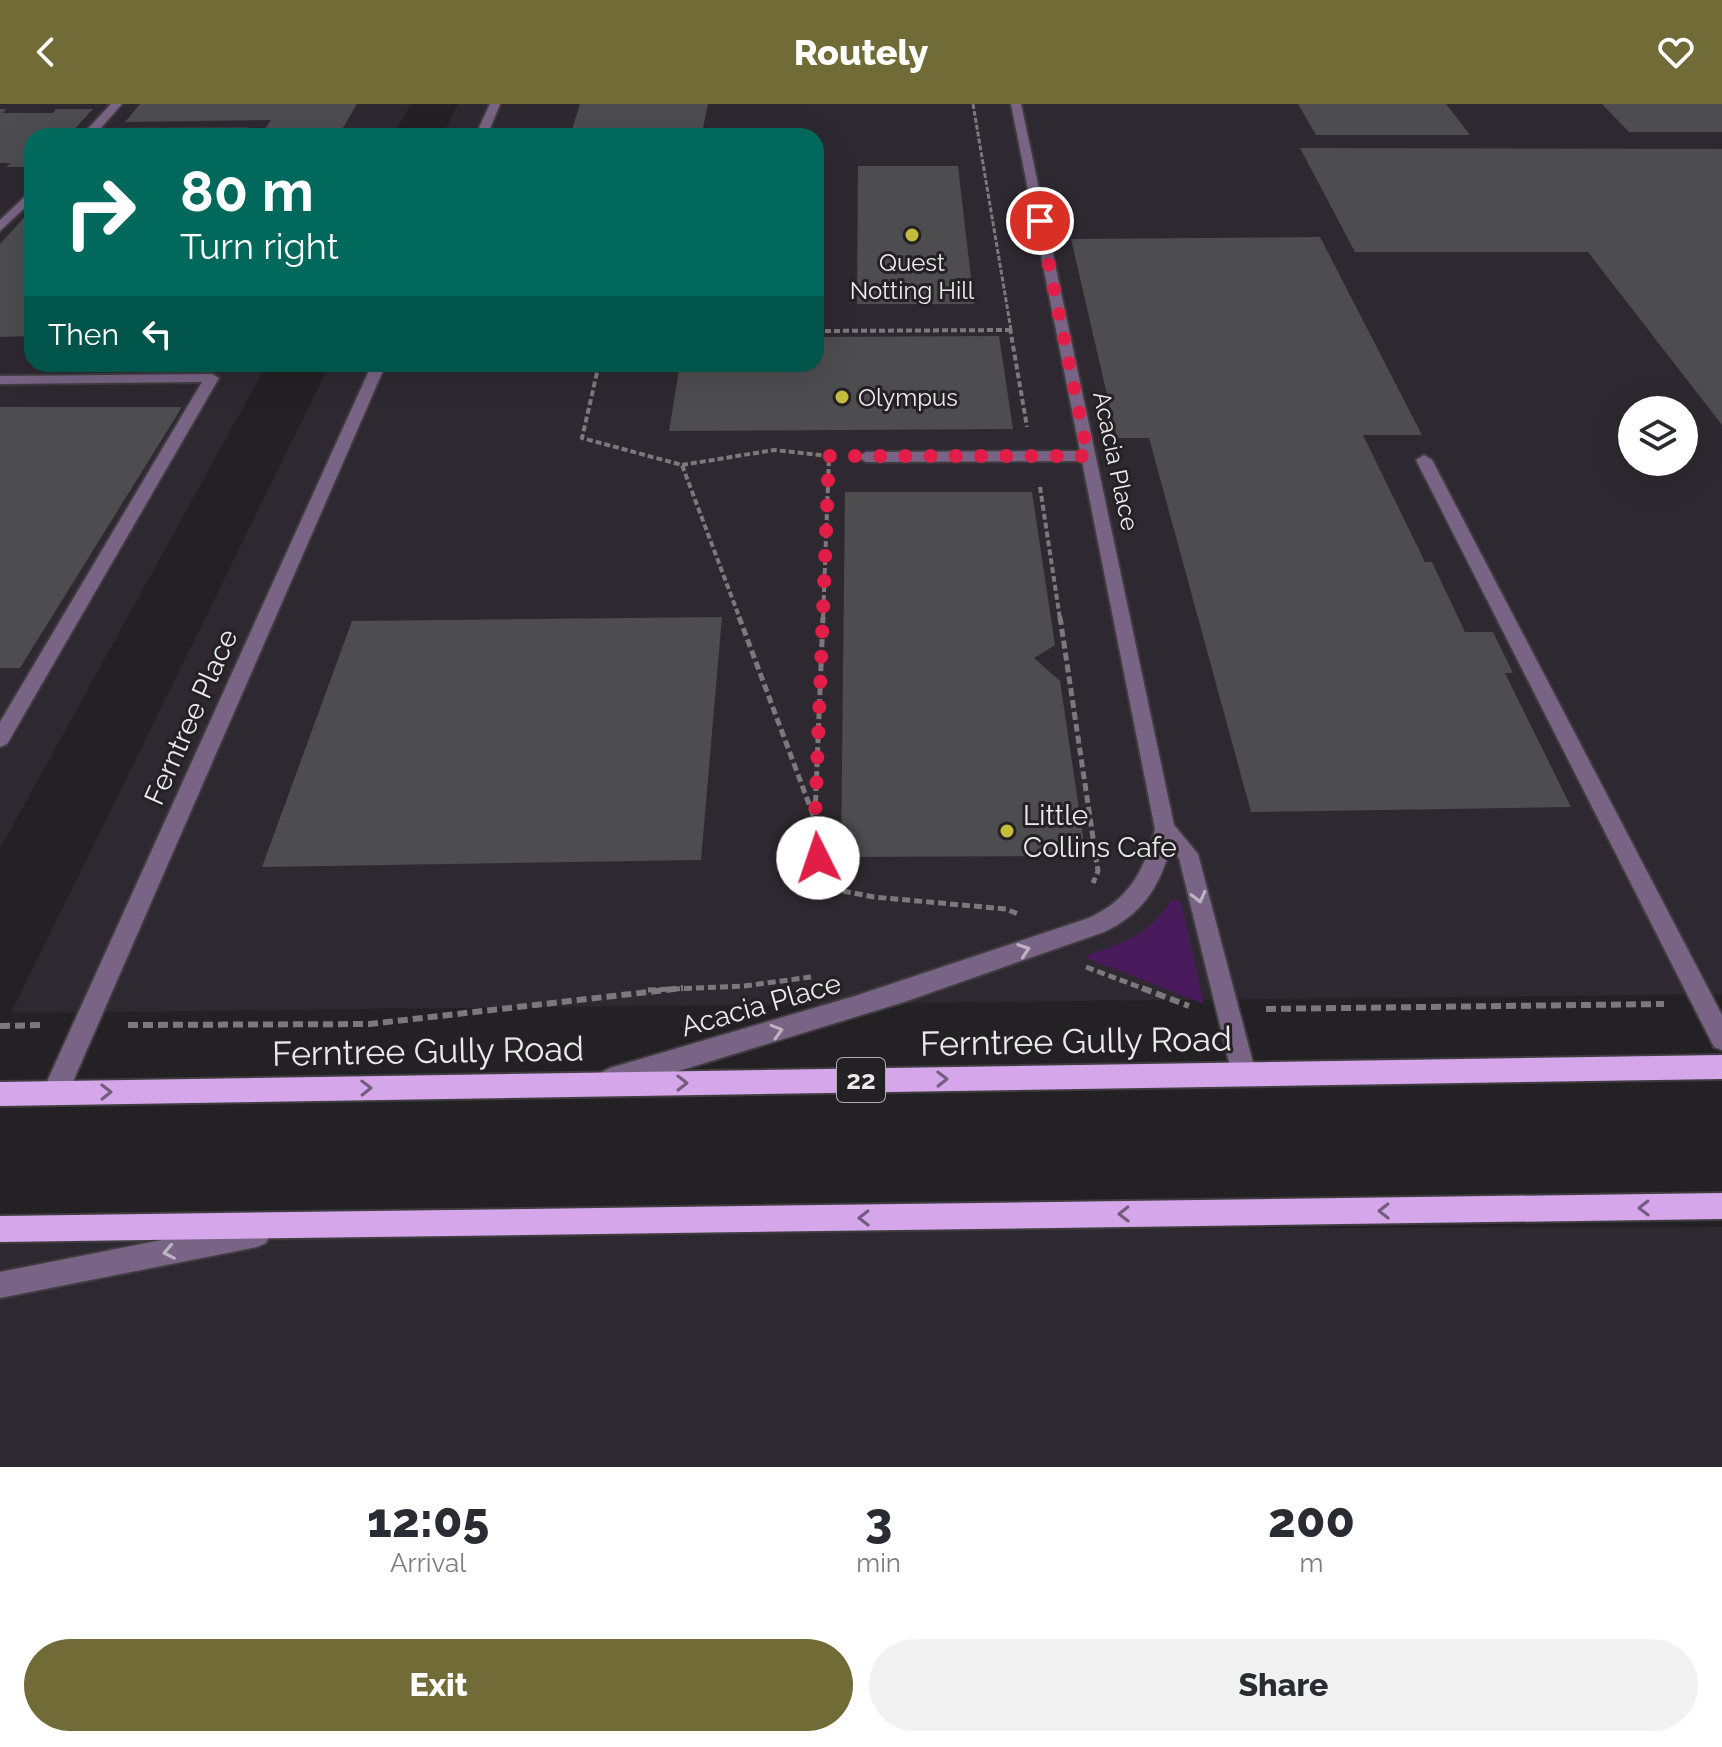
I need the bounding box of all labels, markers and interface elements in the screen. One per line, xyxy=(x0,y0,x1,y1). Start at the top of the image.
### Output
icon: back xyxy=(24,30,68,74)
icon: heart xyxy=(1654,30,1698,74)
text: Routely xyxy=(794,31,928,73)
text: 80 m xyxy=(180,158,314,224)
icon: right xyxy=(48,160,152,264)
pin xyxy=(1006,187,1074,255)
icon: arrive xyxy=(1018,199,1062,243)
text: Turn right xyxy=(180,225,339,267)
marker: Quest Notting Hill xyxy=(903,226,921,244)
place label: Quest Notting Hill xyxy=(850,248,975,305)
icon: left xyxy=(135,312,179,356)
text: Then xyxy=(48,317,119,352)
place label: Olympus xyxy=(858,383,958,412)
marker: Olympus xyxy=(833,388,851,406)
street label: Acacia Place xyxy=(1087,389,1145,533)
map controls xyxy=(1618,396,1698,476)
button: layers xyxy=(1618,396,1698,476)
street label: Ferntree Place xyxy=(138,624,244,810)
place label: Little Collins Cafe xyxy=(1023,799,1177,864)
position arrow xyxy=(776,816,860,900)
marker: Little Collins Cafe xyxy=(998,822,1016,840)
one-way arrow xyxy=(1189,889,1206,903)
one-way arrow xyxy=(1016,944,1030,960)
street label: Acacia Place xyxy=(677,966,845,1044)
street label: Ferntree Gully Road xyxy=(920,1018,1232,1064)
one-way arrow xyxy=(770,1024,784,1040)
street label: Ferntree Gully Road xyxy=(272,1028,584,1074)
road number: 22 xyxy=(837,1058,885,1102)
one-way arrow xyxy=(936,1070,949,1088)
one-way arrow xyxy=(676,1074,689,1091)
one-way arrow xyxy=(360,1079,373,1097)
one-way arrow xyxy=(100,1083,113,1101)
one-way arrow xyxy=(1637,1199,1650,1216)
one-way arrow xyxy=(1377,1202,1390,1220)
one-way arrow xyxy=(1117,1206,1130,1223)
one-way arrow xyxy=(857,1209,870,1227)
one-way arrow xyxy=(162,1242,176,1259)
text: 12:05 xyxy=(367,1492,489,1548)
text: 3 xyxy=(865,1492,892,1548)
text: 200 xyxy=(1268,1492,1355,1548)
text: Arrival xyxy=(390,1548,466,1578)
text: min xyxy=(856,1548,901,1578)
text: m xyxy=(1300,1548,1323,1578)
button: Exit xyxy=(24,1639,853,1731)
button: Share xyxy=(869,1639,1698,1731)

